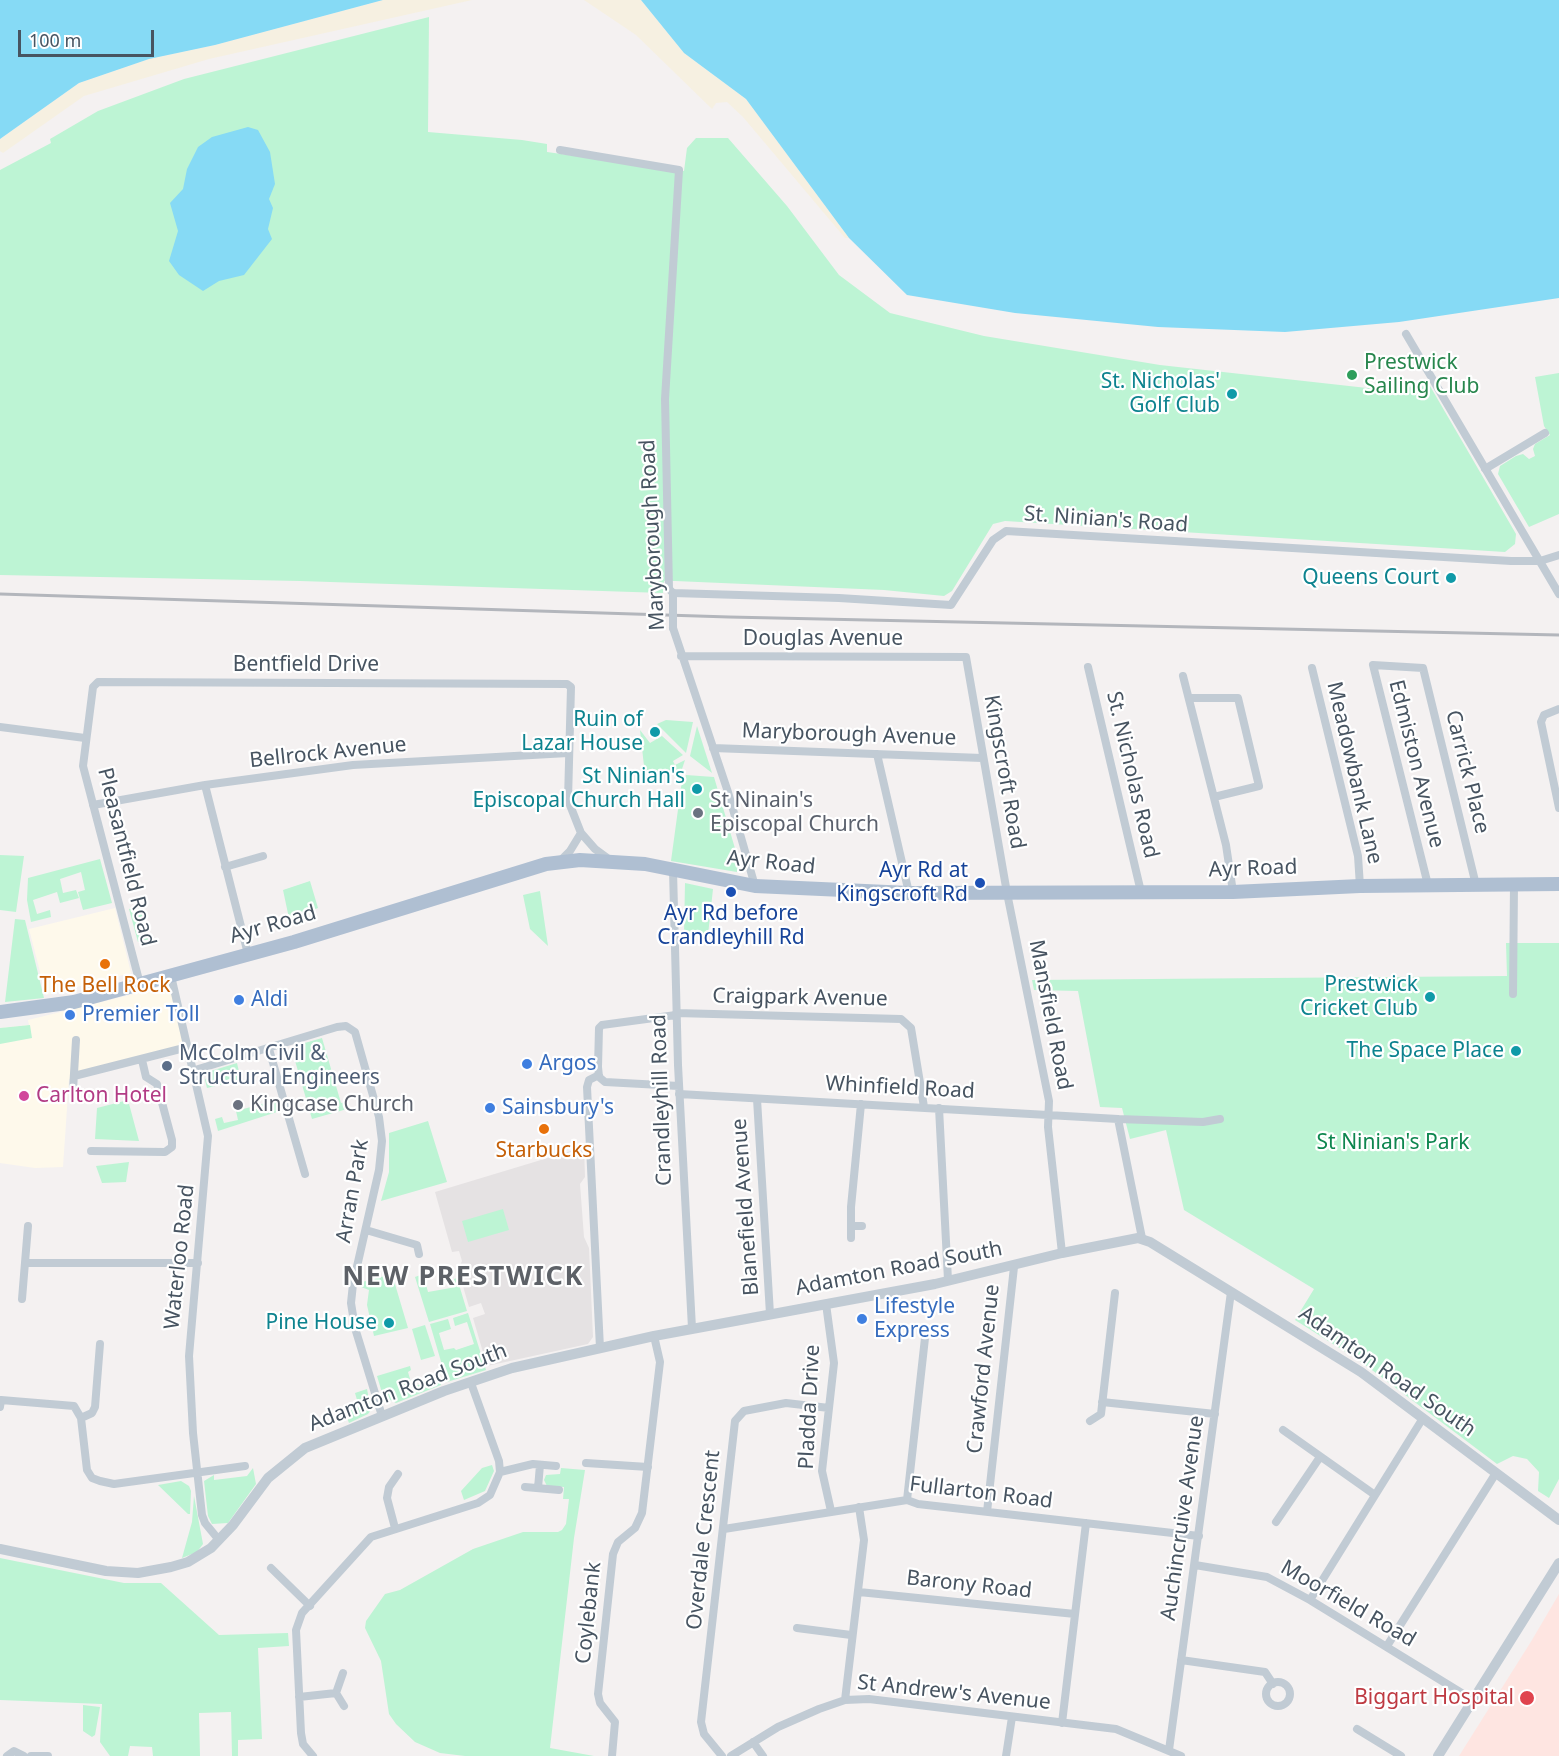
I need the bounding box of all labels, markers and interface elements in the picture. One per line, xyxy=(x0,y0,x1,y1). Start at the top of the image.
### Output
scale bar xyxy=(21,18,158,56)
text: 100 m xyxy=(29,28,81,52)
place label: Prestwick Sailing Club xyxy=(1364,350,1479,400)
marker: Prestwick Sailing Club xyxy=(1345,368,1359,382)
place label: St. Nicholas' Golf Club xyxy=(1101,369,1220,419)
marker: St. Nicholas' Golf Club xyxy=(1225,387,1239,401)
street label: Maryborough Road xyxy=(635,439,671,631)
street label: St. Ninian's Road xyxy=(1023,502,1189,538)
place label: Queens Court xyxy=(1302,565,1439,591)
marker: Queens Court xyxy=(1444,571,1458,585)
street label: Douglas Avenue xyxy=(743,626,903,652)
street label: Bentfield Drive xyxy=(233,652,379,678)
street label: Edmiston Avenue xyxy=(1383,677,1449,851)
street label: Meadowbank Lane xyxy=(1321,679,1387,867)
street label: St. Nicholas Road xyxy=(1101,689,1163,861)
street label: Kingscroft Road xyxy=(978,693,1030,851)
place label: Ruin of Lazar House xyxy=(521,707,643,757)
street label: Carrick Place xyxy=(1439,708,1495,836)
street label: Maryborough Avenue xyxy=(741,719,957,751)
marker: Ruin of Lazar House xyxy=(648,725,662,739)
street label: Bellrock Avenue xyxy=(248,732,408,774)
place label: St Ninian's Episcopal Church Hall xyxy=(472,764,685,814)
street label: Pleasantfield Road xyxy=(92,765,160,949)
marker: St Ninian's Episcopal Church Hall xyxy=(690,782,704,796)
place label: St Ninain's Episcopal Church xyxy=(710,788,879,838)
marker: St Ninain's Episcopal Church xyxy=(691,806,705,820)
street label: Ayr Road xyxy=(726,846,816,880)
street label: Ayr Road xyxy=(1208,855,1298,883)
place label: Ayr Rd at Kingscroft Rd xyxy=(836,858,968,908)
marker: Ayr Rd at Kingscroft Rd xyxy=(973,876,987,890)
marker: Ayr Rd before Crandleyhill Rd xyxy=(724,885,738,899)
street label: Ayr Road xyxy=(227,901,319,949)
place label: Ayr Rd before Crandleyhill Rd xyxy=(657,901,805,951)
street label: Mansfield Road xyxy=(1023,938,1077,1092)
marker: The Bell Rock xyxy=(98,957,112,971)
place label: Prestwick Cricket Club xyxy=(1300,972,1418,1022)
place label: The Bell Rock xyxy=(40,973,170,999)
street label: Craigpark Avenue xyxy=(712,984,888,1012)
place label: Aldi xyxy=(251,987,288,1013)
marker: Prestwick Cricket Club xyxy=(1423,990,1437,1004)
marker: Aldi xyxy=(232,993,246,1007)
place label: Premier Toll xyxy=(82,1002,200,1028)
marker: Premier Toll xyxy=(63,1008,77,1022)
street label: Crandleyhill Road xyxy=(646,1014,678,1186)
place label: The Space Place xyxy=(1347,1038,1504,1064)
place label: McColm Civil & Structural Engineers xyxy=(179,1041,380,1091)
marker: The Space Place xyxy=(1509,1044,1523,1058)
place label: Argos xyxy=(539,1051,597,1077)
marker: Argos xyxy=(520,1057,534,1071)
marker: McColm Civil & Structural Engineers xyxy=(160,1059,174,1073)
street label: Whinfield Road xyxy=(825,1072,975,1104)
place label: Carlton Hotel xyxy=(36,1083,167,1109)
marker: Carlton Hotel xyxy=(17,1089,31,1103)
place label: Kingcase Church xyxy=(250,1092,414,1118)
place label: Sainsbury's xyxy=(502,1095,614,1121)
marker: Kingcase Church xyxy=(231,1098,245,1112)
marker: Sainsbury's xyxy=(483,1101,497,1115)
street label: Blanefield Avenue xyxy=(727,1117,765,1297)
marker: Starbucks xyxy=(537,1122,551,1136)
park label: St Ninian's Park xyxy=(1317,1130,1469,1156)
street label: Arran Park xyxy=(331,1137,375,1245)
place label: Starbucks xyxy=(496,1138,592,1164)
street label: Waterloo Road xyxy=(160,1183,200,1331)
street label: Adamton Road South xyxy=(793,1237,1005,1301)
district label: NEW PRESTWICK xyxy=(342,1261,584,1293)
street label: Crawford Avenue xyxy=(963,1283,1005,1455)
place label: Lifestyle Express xyxy=(874,1294,955,1344)
street label: Adamton Road South xyxy=(1294,1301,1480,1443)
place label: Pine House xyxy=(265,1310,377,1336)
marker: Lifestyle Express xyxy=(855,1312,869,1326)
marker: Pine House xyxy=(382,1316,396,1330)
street label: Adamton Road South xyxy=(305,1339,511,1437)
street label: Pladda Drive xyxy=(794,1344,826,1470)
street label: Auchincruive Avenue xyxy=(1156,1414,1210,1622)
street label: Overdale Crescent xyxy=(682,1449,726,1631)
street label: Fullarton Road xyxy=(908,1472,1054,1514)
street label: Moorfield Road xyxy=(1276,1555,1420,1653)
street label: Coylebank xyxy=(571,1561,607,1665)
street label: Barony Road xyxy=(905,1566,1033,1604)
street label: St Andrew's Avenue xyxy=(856,1670,1052,1716)
place label: Biggart Hospital xyxy=(1354,1685,1514,1711)
marker: Biggart Hospital xyxy=(1518,1689,1536,1707)

